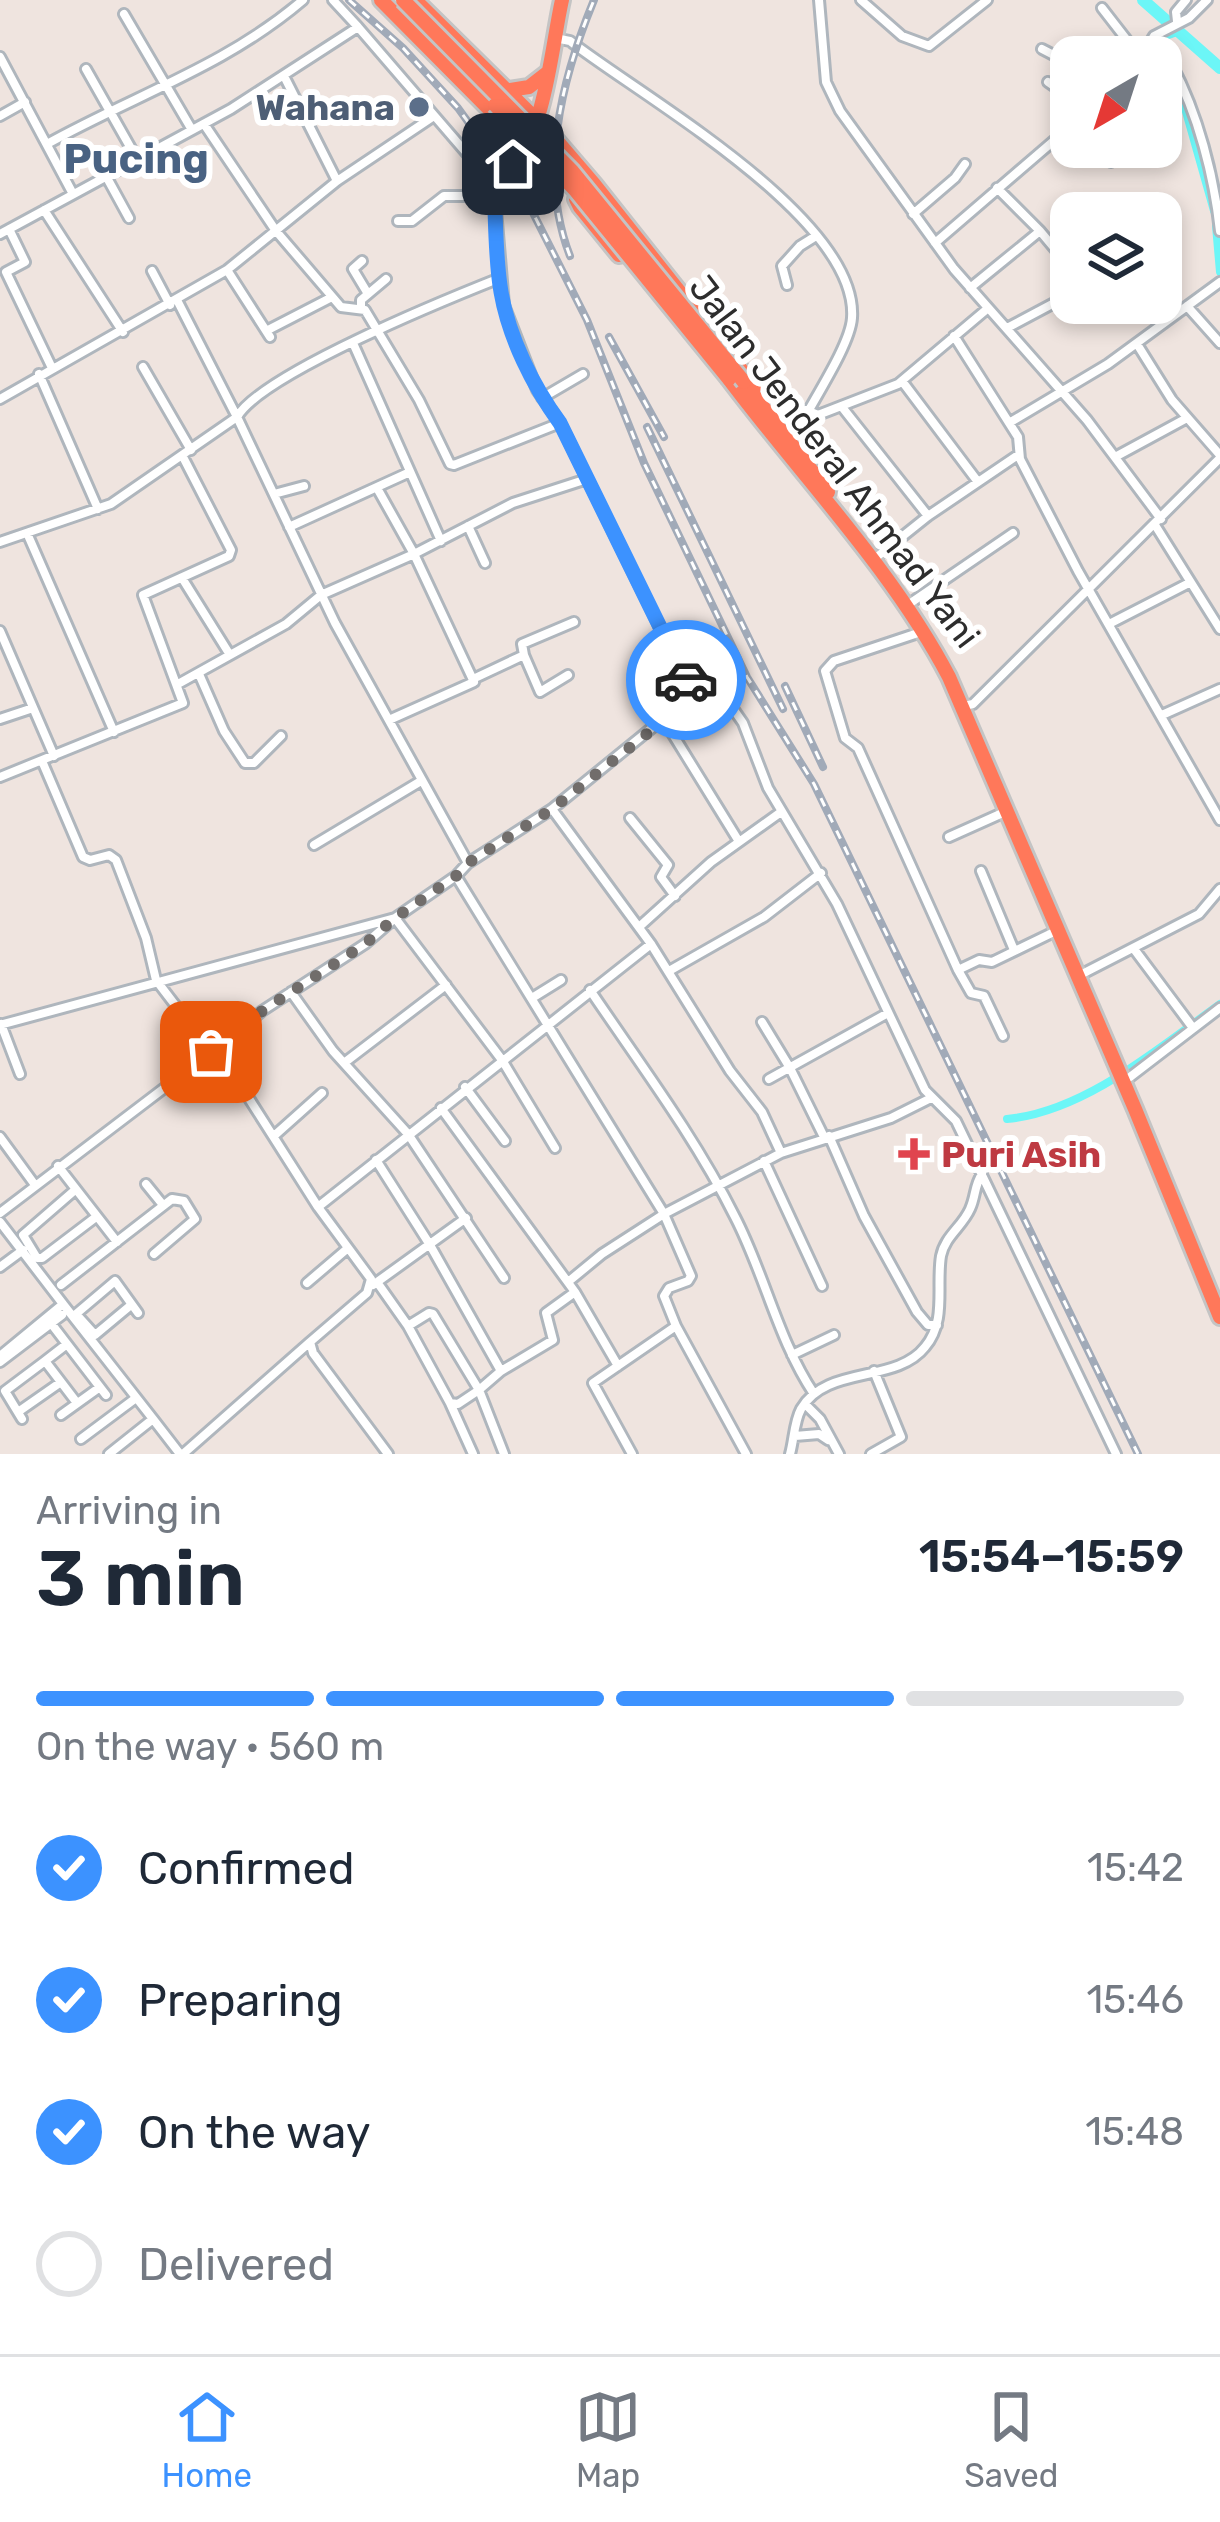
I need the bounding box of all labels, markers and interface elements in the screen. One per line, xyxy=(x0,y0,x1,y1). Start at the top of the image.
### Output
north arrow xyxy=(1050,36,1182,168)
map controls xyxy=(1050,36,1182,324)
place label: Wahana xyxy=(256,86,395,129)
marker: Wahana xyxy=(406,94,432,120)
pin xyxy=(462,113,564,215)
icon: home xyxy=(480,131,546,197)
district label: Pucing xyxy=(63,134,209,184)
button: layers xyxy=(1050,192,1182,324)
street label: Jalan Jenderal Ahmad Yani xyxy=(680,267,989,656)
courier xyxy=(626,620,746,740)
icon: car xyxy=(653,647,719,713)
pin xyxy=(160,1001,262,1103)
icon: bag xyxy=(178,1019,244,1085)
place label: Puri Asih xyxy=(941,1133,1101,1176)
marker: Puri Asih xyxy=(898,1138,930,1170)
text: Arriving in xyxy=(36,1488,222,1534)
text: 15:54–15:59 xyxy=(919,1530,1184,1583)
text: 3 min xyxy=(36,1532,245,1625)
text: On the way · 560 m xyxy=(36,1724,384,1770)
icon: check xyxy=(36,1835,102,1901)
text: Confirmed xyxy=(138,1842,355,1895)
text: 15:42 xyxy=(1087,1845,1184,1891)
icon: check xyxy=(36,1967,102,2033)
text: Preparing xyxy=(138,1974,343,2027)
text: 15:46 xyxy=(1086,1977,1184,2023)
icon: check xyxy=(36,2099,102,2165)
text: On the way xyxy=(138,2106,371,2159)
text: 15:48 xyxy=(1085,2109,1184,2155)
text: Delivered xyxy=(138,2238,334,2291)
tab: Home xyxy=(162,2384,252,2495)
tab: Map xyxy=(575,2384,641,2495)
tab: Saved xyxy=(964,2384,1058,2495)

